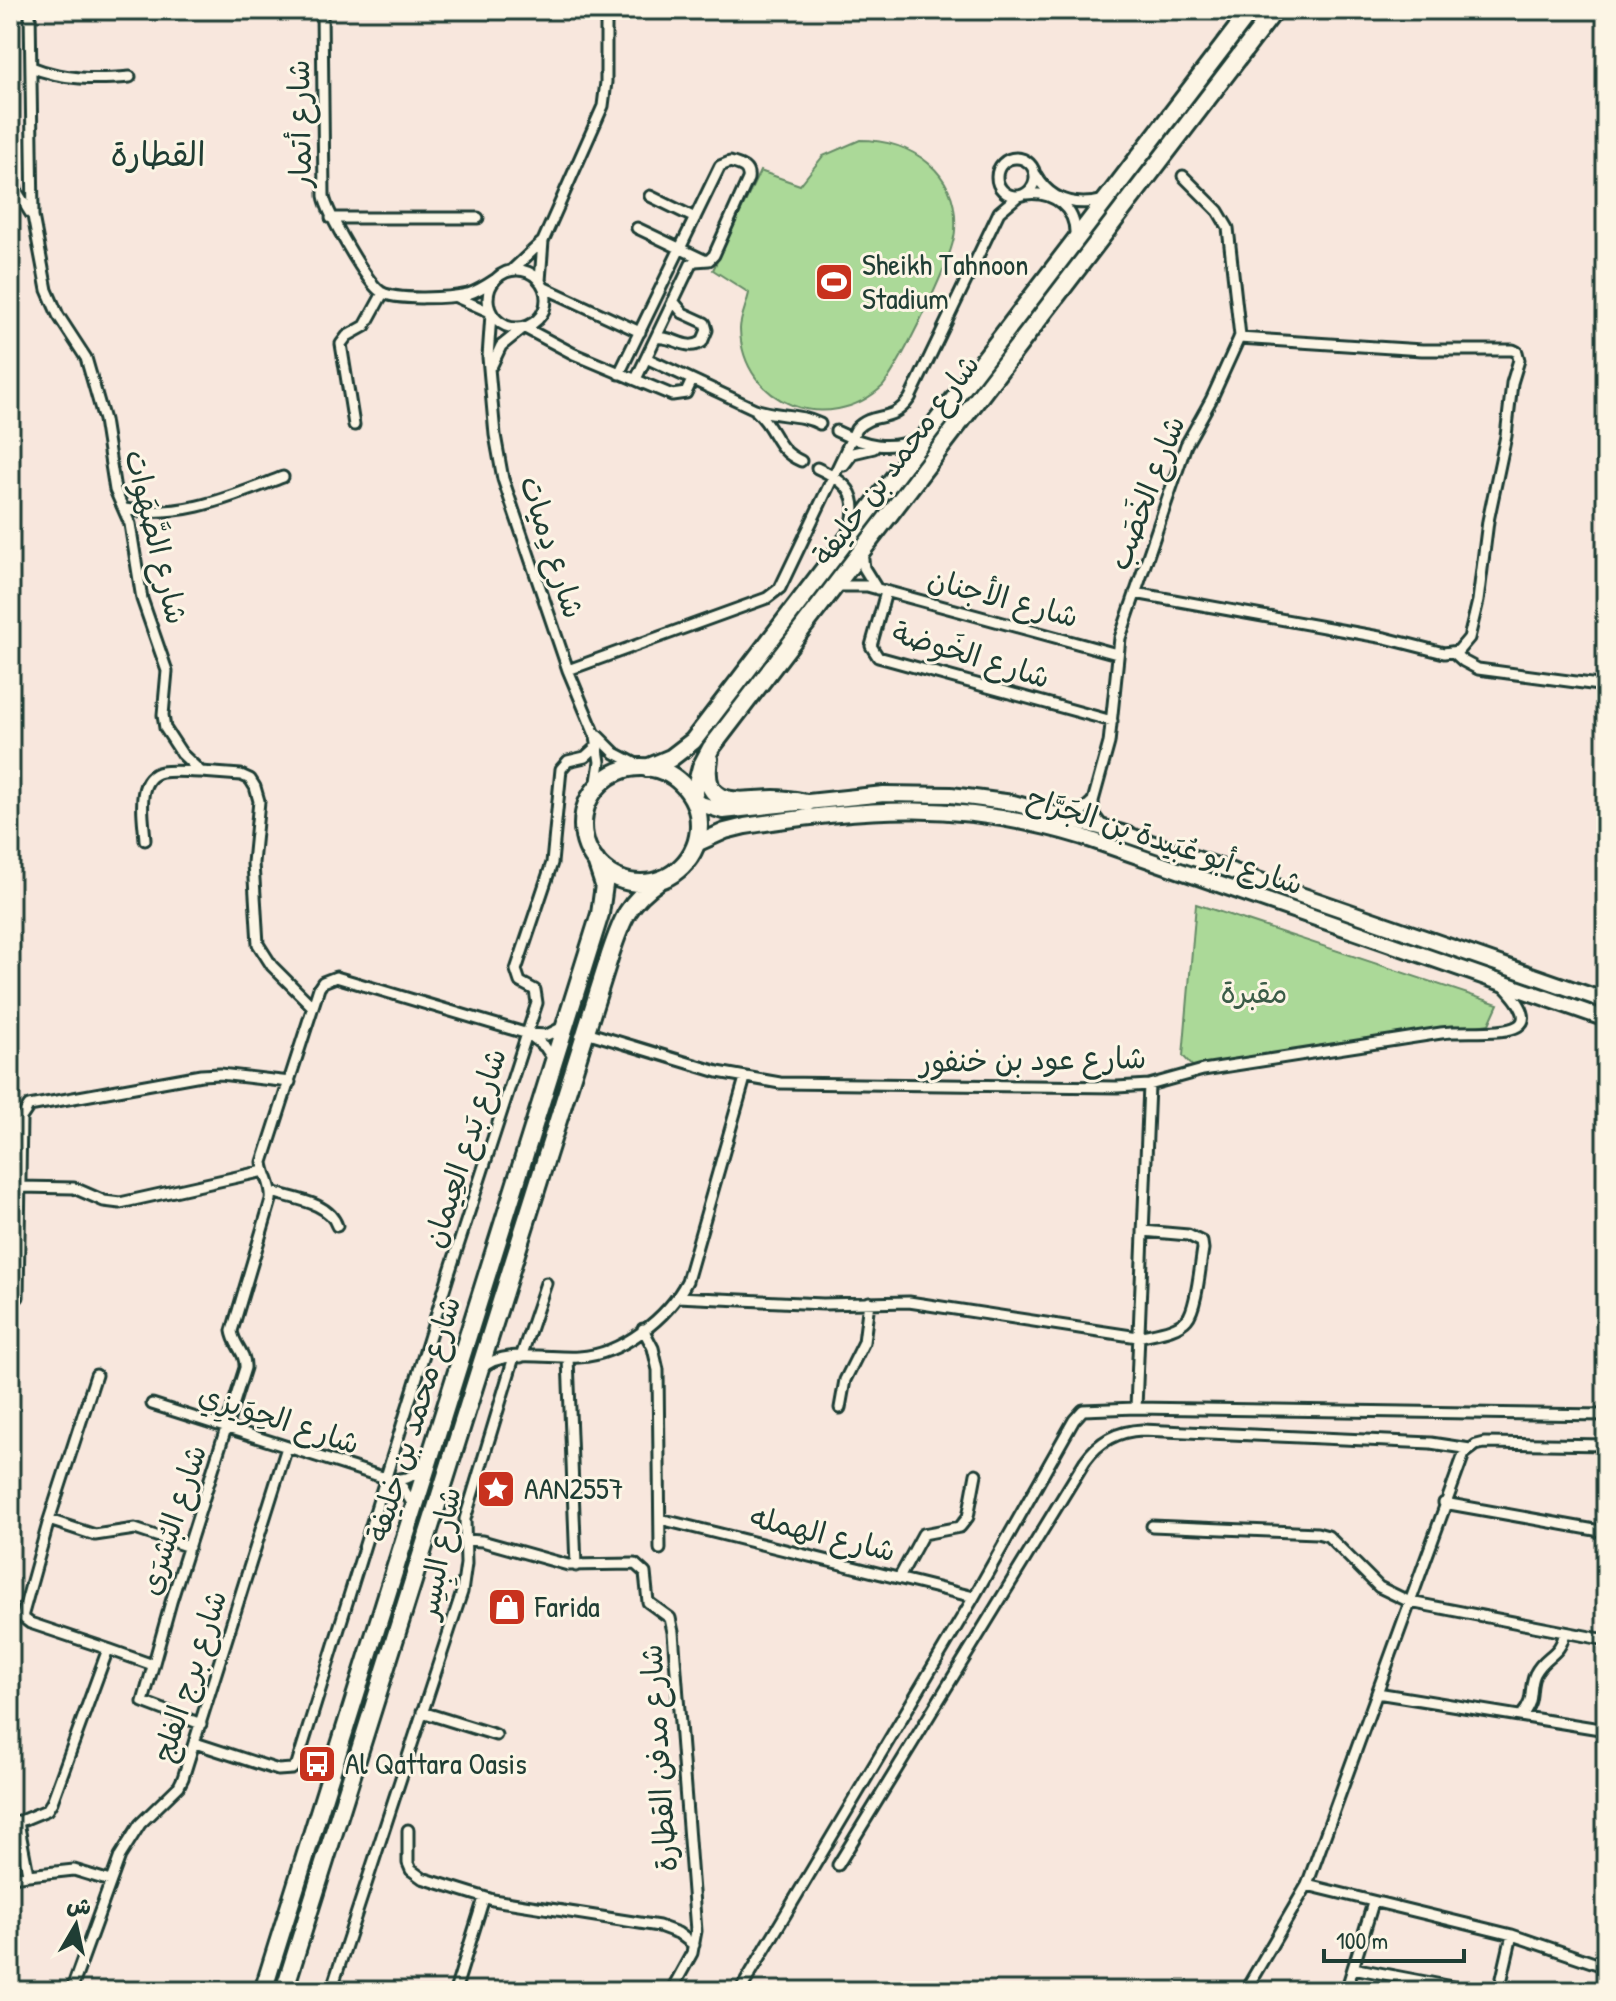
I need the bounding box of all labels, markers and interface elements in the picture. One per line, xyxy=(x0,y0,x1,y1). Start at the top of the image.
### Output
street label: شارع أتمار xyxy=(278,59,322,190)
district label: القطارة xyxy=(110,131,206,177)
place label: Sheikh Tahnoon Stadium xyxy=(862,244,1029,318)
sports icon: Sheikh Tahnoon Stadium xyxy=(813,261,855,303)
street label: شارع محمد بن خليفة xyxy=(803,346,989,574)
street label: شارع الخَصَب xyxy=(1098,410,1196,576)
street label: شارع الصَّهَوات xyxy=(114,445,198,629)
street label: شارع دِميات xyxy=(509,470,595,624)
street label: شارع الأجنان xyxy=(923,558,1083,638)
street label: شارع الخَوضة xyxy=(887,611,1055,699)
street label: شارع أبو عُبَيدة بن الجَرَّاح xyxy=(1022,777,1308,905)
park label: مقبرة xyxy=(1220,972,1288,1012)
street label: شارع عود بن خنفور xyxy=(916,1037,1147,1083)
street label: شارع بَدع العِيمان xyxy=(413,1043,517,1253)
street label: شارع محمد بن خليفة xyxy=(357,1291,471,1547)
street label: شارع الحِوَيزِي xyxy=(193,1373,365,1466)
street label: شارع البُشرَى xyxy=(129,1439,217,1601)
place icon: AAN2557 xyxy=(475,1468,517,1510)
place label: AAN2557 xyxy=(524,1468,624,1508)
street label: شارع البِسِر xyxy=(406,1484,474,1626)
street label: شارع الهمله xyxy=(746,1496,900,1572)
street label: شارع برج الفلج xyxy=(143,1585,237,1767)
shop icon: Farida xyxy=(486,1586,528,1628)
place label: Farida xyxy=(534,1586,600,1626)
street label: شارع مدفن القطارة xyxy=(630,1643,688,1873)
bus stop icon: Al Qattara Oasis xyxy=(296,1743,338,1785)
place label: Al Qattara Oasis xyxy=(345,1743,527,1783)
north arrow xyxy=(36,1885,116,1965)
text: ش xyxy=(65,1889,93,1922)
scale bar xyxy=(1324,1913,1464,1963)
text: 100 m xyxy=(1336,1924,1388,1956)

